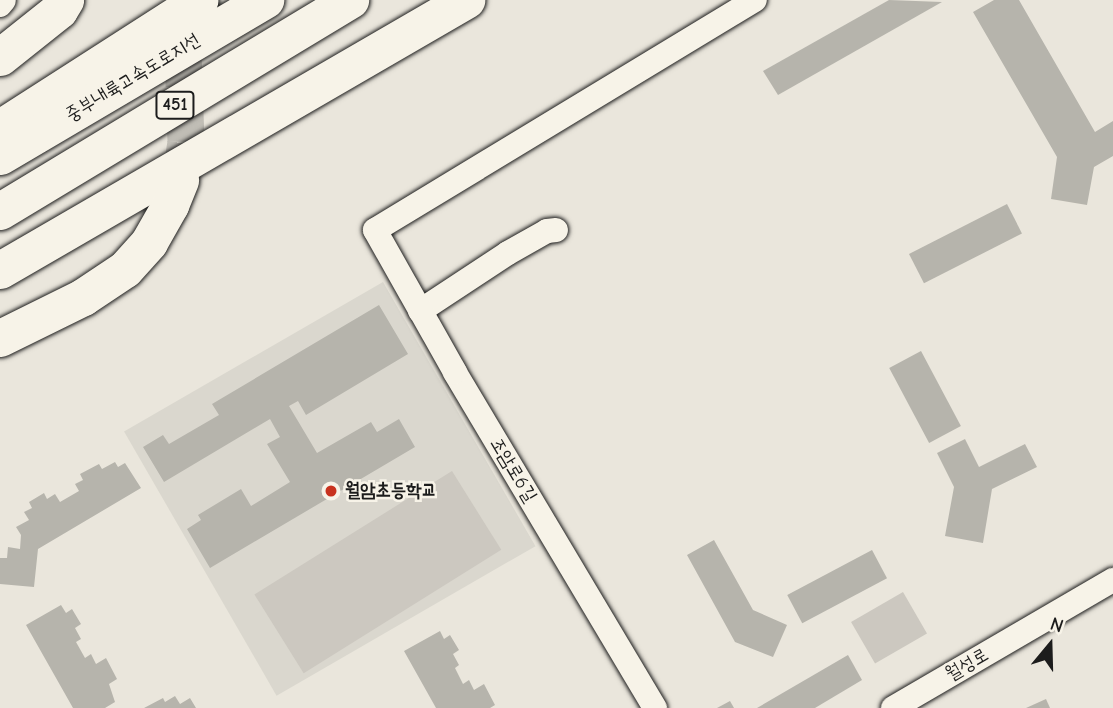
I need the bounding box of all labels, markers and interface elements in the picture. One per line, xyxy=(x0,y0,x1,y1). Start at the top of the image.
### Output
street label: 중부내륙고속도로지선 xyxy=(62,29,204,127)
road number: 451 xyxy=(154,90,196,120)
street label: 조암로6길 xyxy=(485,434,541,506)
place label: 월암초등학교 xyxy=(345,480,437,502)
marker: 월암초등학교 xyxy=(323,483,339,499)
north arrow xyxy=(1015,610,1085,680)
text: N xyxy=(1047,613,1066,638)
street label: 월성로 xyxy=(941,644,993,686)

